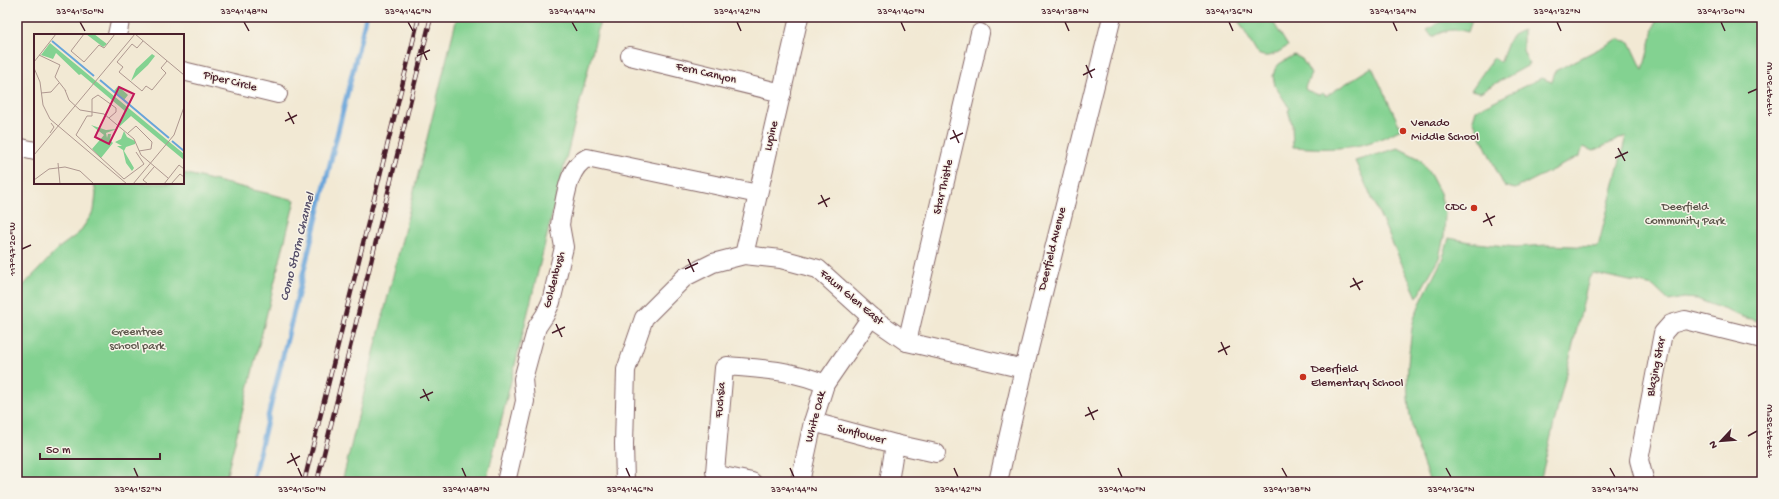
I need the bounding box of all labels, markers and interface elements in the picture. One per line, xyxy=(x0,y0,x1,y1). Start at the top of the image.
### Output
text: 33°41'50"N xyxy=(55,6,104,18)
text: 33°41'48"N xyxy=(219,6,268,18)
text: 33°41'46"N xyxy=(384,6,432,18)
text: 33°41'44"N xyxy=(548,6,596,18)
text: 33°41'42"N xyxy=(713,6,761,18)
text: 33°41'40"N xyxy=(876,6,925,18)
text: 33°41'38"N xyxy=(1040,6,1089,18)
text: 33°41'36"N xyxy=(1204,6,1253,18)
text: 33°41'34"N xyxy=(1369,6,1417,18)
text: 33°41'32"N xyxy=(1533,6,1581,18)
text: 33°41'30"N xyxy=(1696,6,1745,18)
inset map xyxy=(34,34,184,184)
street label: Fern Canyon xyxy=(673,60,738,88)
text: 117°47'30"W xyxy=(1764,62,1776,117)
street label: Piper Circle xyxy=(201,68,259,96)
place label: Venado Middle School xyxy=(1410,117,1479,145)
street label: Lupine xyxy=(762,119,782,152)
marker: Venado Middle School xyxy=(1398,126,1408,136)
street label: Star Thistle xyxy=(931,157,957,216)
water label: Como Storm Channel xyxy=(277,190,319,303)
place label: CDC xyxy=(1445,201,1467,215)
park label: Deerfield Community Park xyxy=(1645,201,1727,229)
marker: CDC xyxy=(1469,203,1479,213)
street label: Deerfield Avenue xyxy=(1036,205,1070,293)
text: 117°47'20"W xyxy=(7,222,19,277)
street label: Goldenbush xyxy=(541,250,569,310)
street label: Fawn Glen East xyxy=(815,267,887,329)
park label: Greentree school park xyxy=(109,326,166,354)
street label: Blazing Star xyxy=(1644,334,1670,399)
place label: Deerfield Elementary School xyxy=(1310,363,1404,391)
marker: Deerfield Elementary School xyxy=(1298,372,1308,382)
street label: Fuchsia xyxy=(712,381,730,420)
street label: White Oak xyxy=(802,388,830,444)
text: 117°47'35"W xyxy=(1764,404,1776,459)
north arrow xyxy=(1701,421,1741,461)
street label: Sunflower xyxy=(835,422,888,449)
scale bar xyxy=(40,435,160,461)
text: N xyxy=(1707,439,1721,450)
text: 50 m xyxy=(46,444,71,458)
text: 33°41'52"N xyxy=(113,484,162,496)
text: 33°41'50"N xyxy=(277,484,326,496)
text: 33°41'48"N xyxy=(441,484,490,496)
text: 33°41'46"N xyxy=(606,484,654,496)
text: 33°41'44"N xyxy=(770,484,818,496)
text: 33°41'42"N xyxy=(934,484,982,496)
text: 33°41'40"N xyxy=(1097,484,1146,496)
text: 33°41'38"N xyxy=(1262,484,1311,496)
text: 33°41'36"N xyxy=(1426,484,1475,496)
text: 33°41'34"N xyxy=(1591,484,1639,496)

